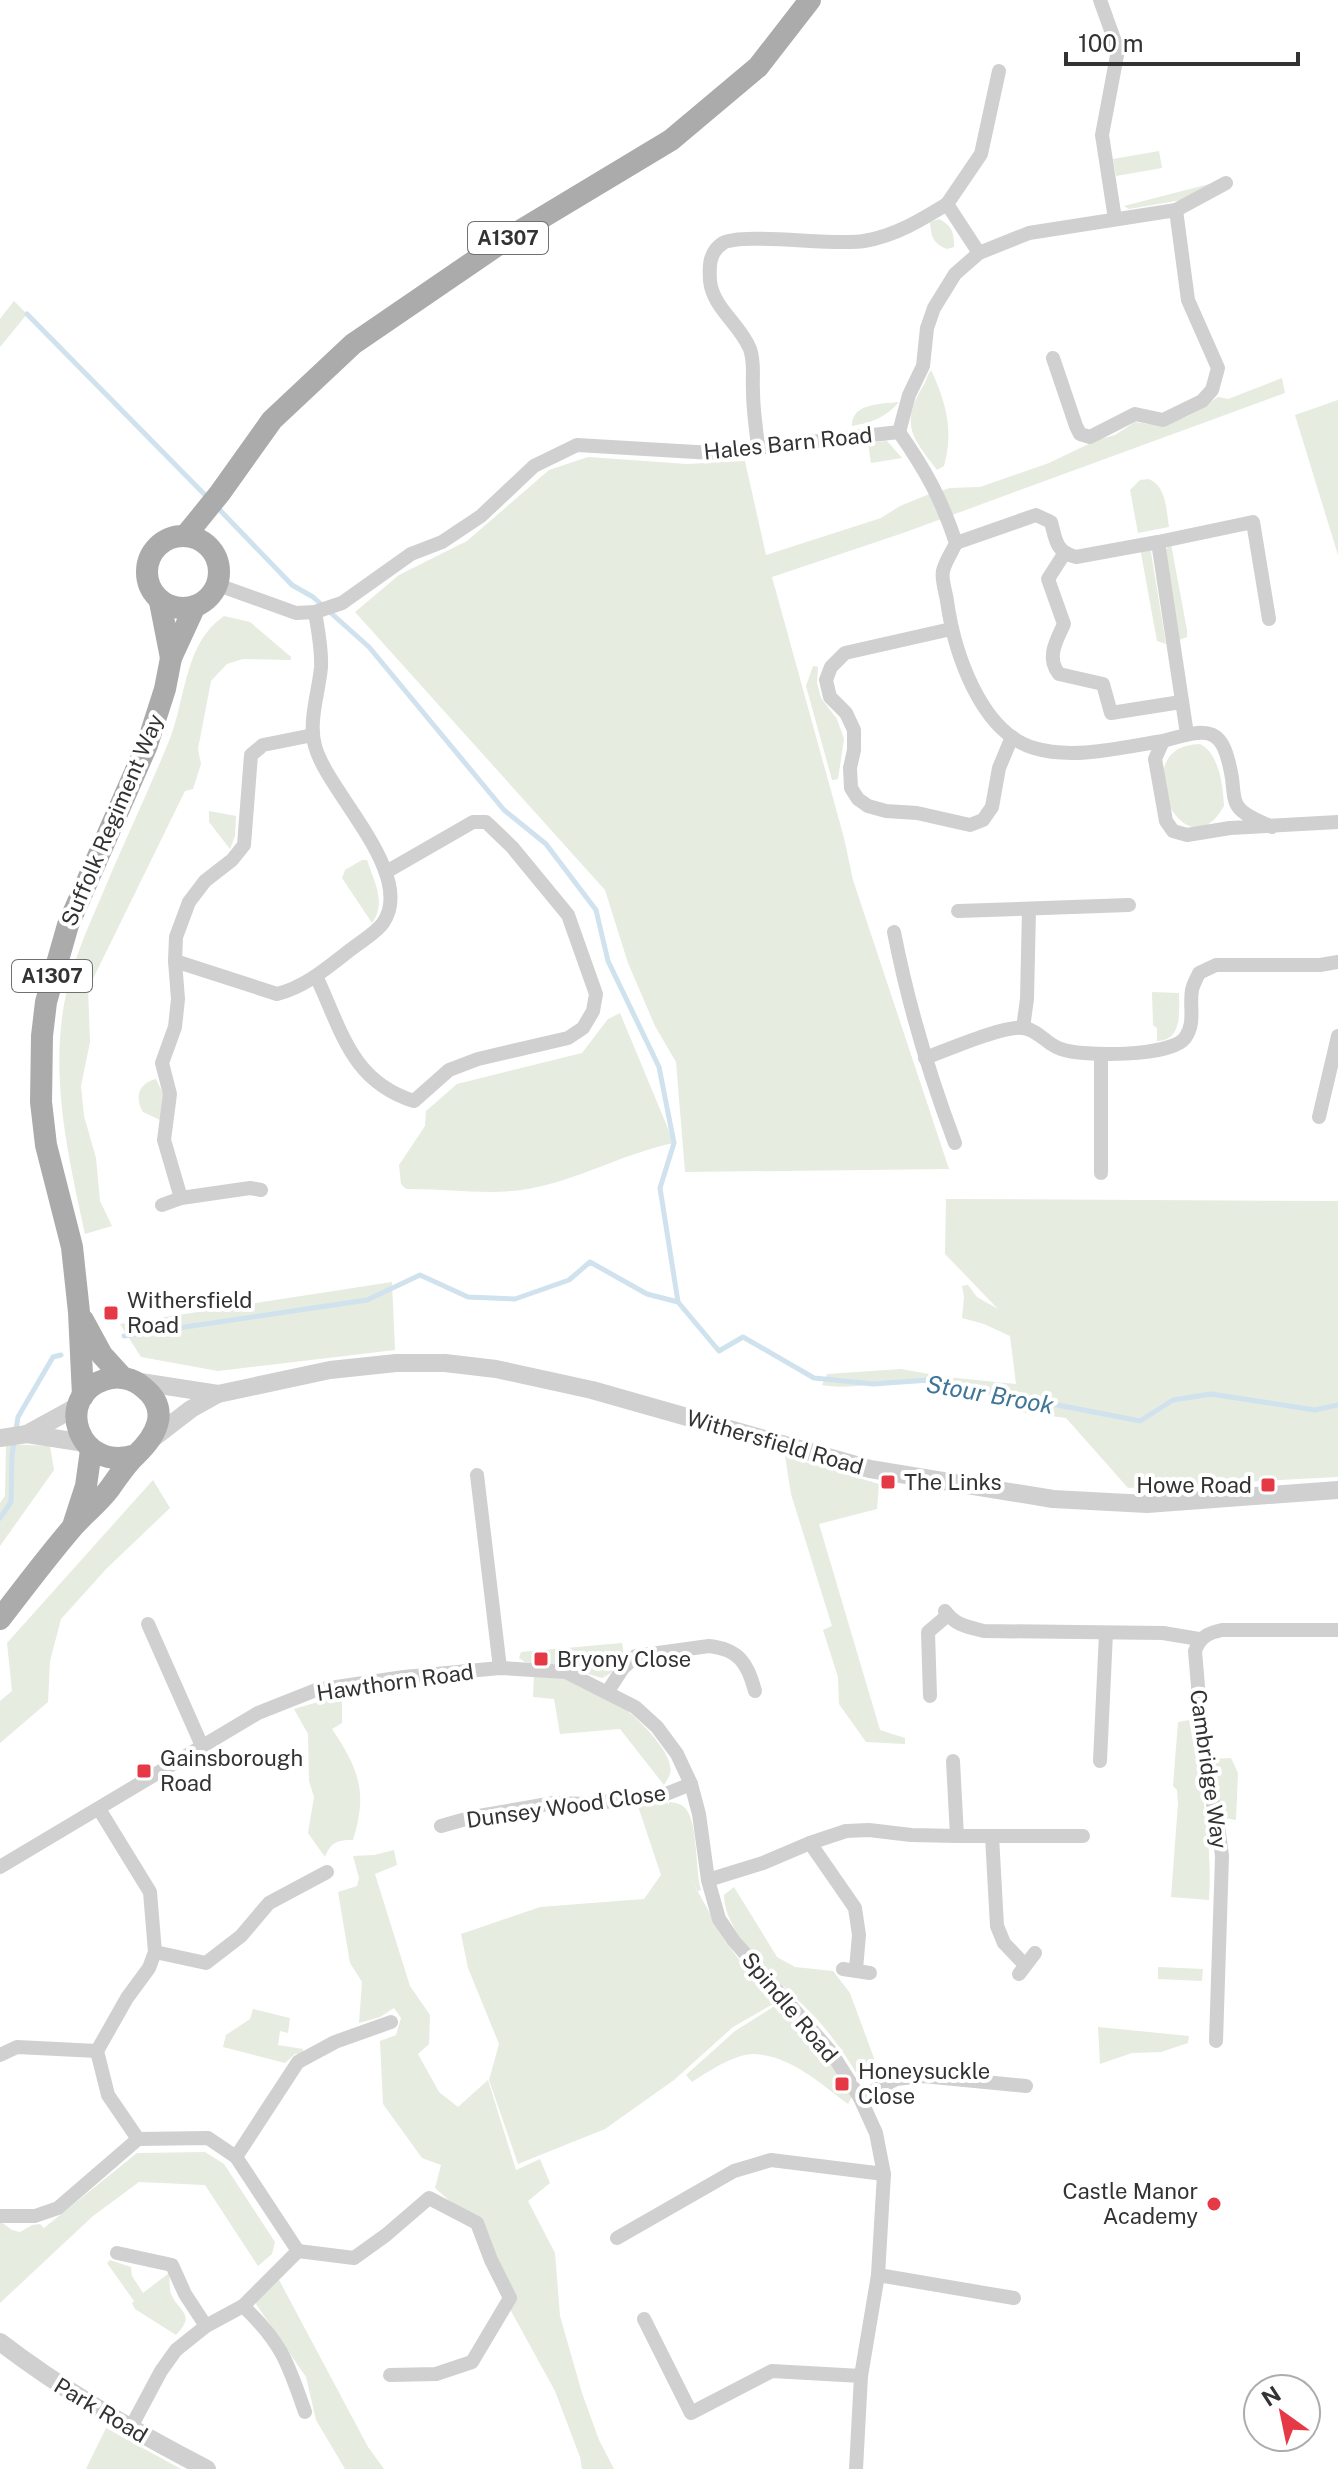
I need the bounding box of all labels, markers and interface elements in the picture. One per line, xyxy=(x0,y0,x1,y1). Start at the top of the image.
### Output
scale bar xyxy=(1066,16,1298,66)
text: 100 m xyxy=(1078,29,1144,57)
road number: A1307 xyxy=(468,222,548,254)
street label: Hales Barn Road xyxy=(702,421,874,465)
street label: Suffolk Regiment Way xyxy=(56,710,169,930)
road number: A1307 xyxy=(12,960,92,992)
place label: Withersfield Road xyxy=(127,1287,252,1338)
marker: Withersfield Road xyxy=(102,1304,120,1322)
water label: Stour Brook xyxy=(924,1369,1056,1419)
street label: Withersfield Road xyxy=(684,1404,866,1480)
place label: The Links xyxy=(904,1469,1002,1495)
place label: Howe Road xyxy=(1136,1472,1252,1498)
marker: The Links xyxy=(879,1473,897,1491)
marker: Howe Road xyxy=(1259,1476,1277,1494)
place label: Bryony Close xyxy=(557,1646,691,1672)
marker: Bryony Close xyxy=(532,1650,550,1668)
street label: Hawthorn Road xyxy=(315,1658,475,1706)
street label: Cambridge Way xyxy=(1185,1688,1233,1851)
place label: Gainsborough Road xyxy=(160,1745,303,1796)
marker: Gainsborough Road xyxy=(135,1762,153,1780)
street label: Dunsey Wood Close xyxy=(465,1779,667,1833)
street label: Spindle Road xyxy=(737,1947,843,2067)
place label: Honeysuckle Close xyxy=(858,2058,990,2109)
marker: Honeysuckle Close xyxy=(833,2075,851,2093)
place label: Castle Manor Academy xyxy=(1062,2178,1198,2229)
marker: Castle Manor Academy xyxy=(1205,2195,1223,2213)
street label: Park Road xyxy=(50,2372,152,2448)
north arrow xyxy=(1242,2373,1322,2453)
text: N xyxy=(1257,2381,1285,2412)

